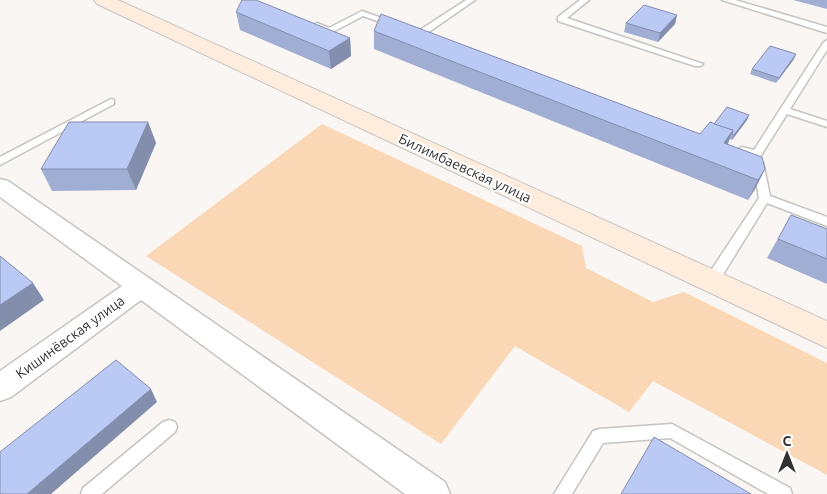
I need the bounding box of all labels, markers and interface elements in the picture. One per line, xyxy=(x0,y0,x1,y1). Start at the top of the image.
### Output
street label: Билимбаевская улица xyxy=(396,130,534,206)
street label: Кишинёвская улица xyxy=(13,292,127,382)
north arrow xyxy=(762,429,812,479)
text: С xyxy=(783,433,792,449)

